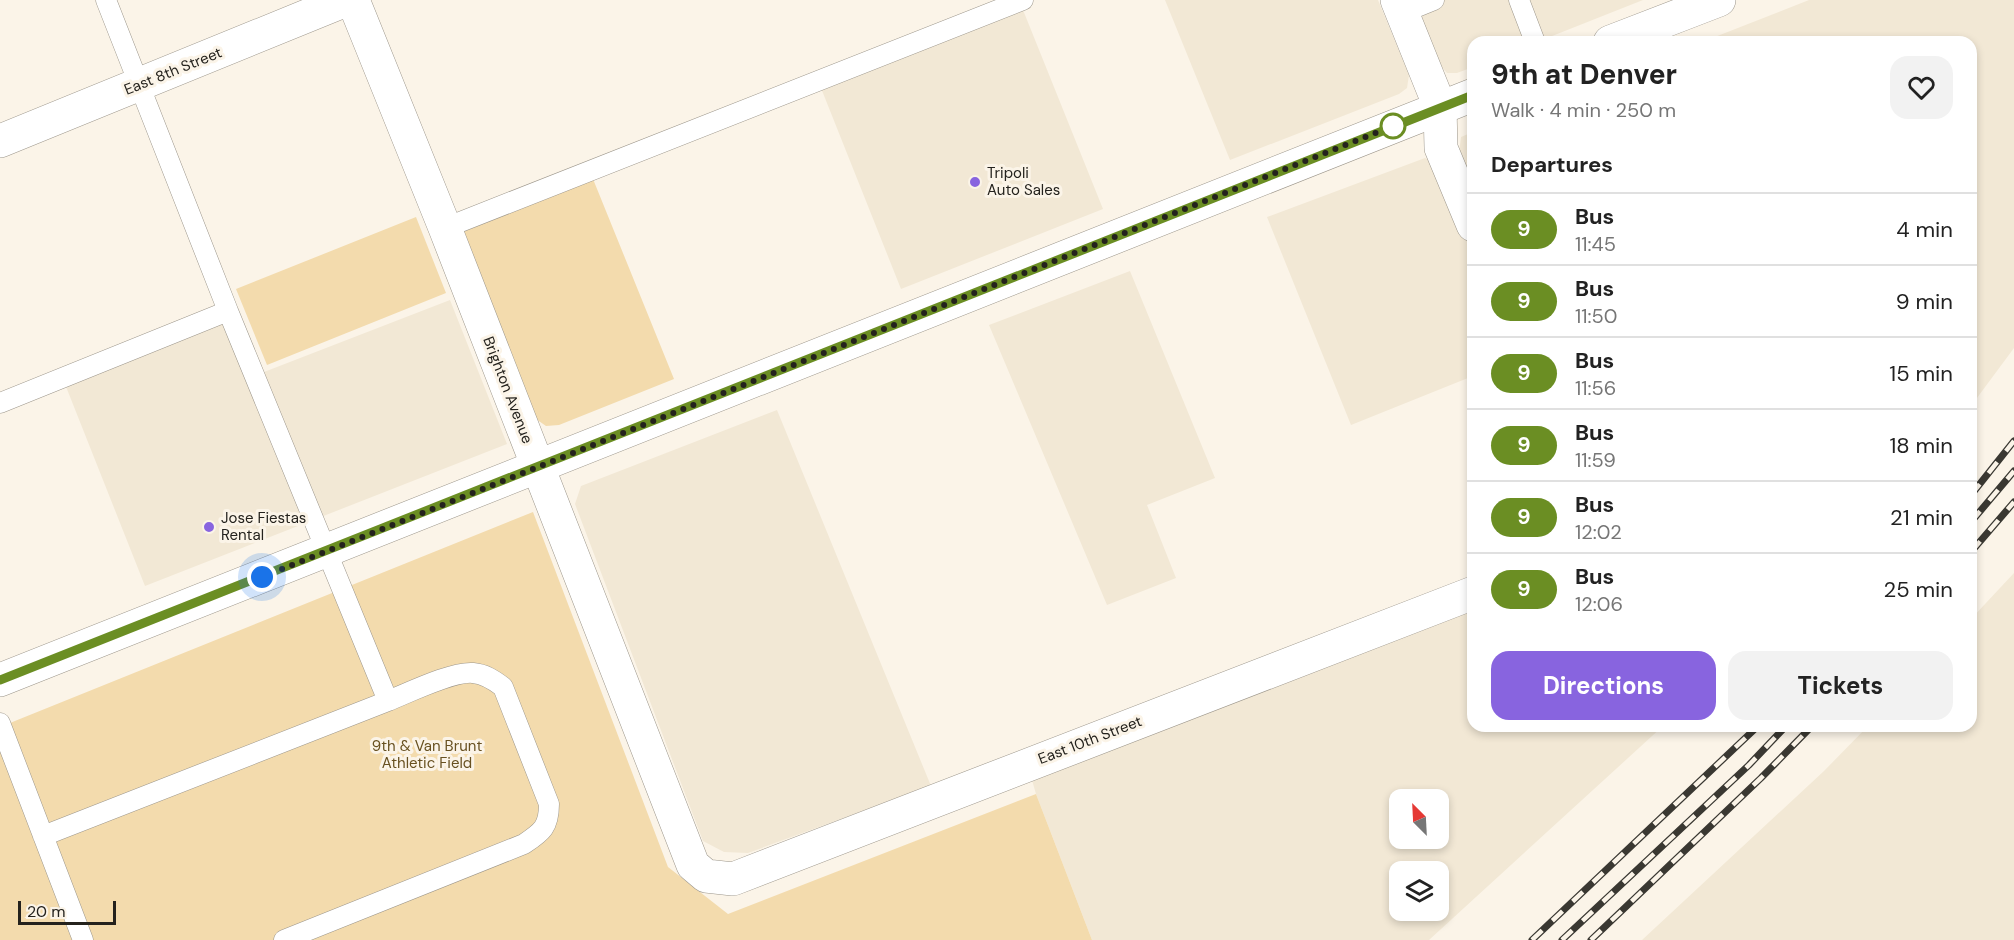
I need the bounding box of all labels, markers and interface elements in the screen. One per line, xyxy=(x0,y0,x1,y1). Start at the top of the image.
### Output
street label: East 8th Street xyxy=(121,42,225,100)
text: 9th at Denver xyxy=(1491,56,1677,93)
button: heart xyxy=(1890,56,1953,119)
text: Walk · 4 min · 250 m xyxy=(1491,97,1676,123)
unlabelled marker xyxy=(1380,113,1406,139)
text: Departures xyxy=(1491,150,1613,179)
place label: Tripoli Auto Sales xyxy=(987,163,1060,200)
marker: Tripoli Auto Sales xyxy=(968,175,982,189)
text: Bus xyxy=(1575,202,1614,231)
text: 9 xyxy=(1517,215,1531,243)
text: 4 min xyxy=(1896,215,1953,244)
text: 11:45 xyxy=(1575,231,1616,257)
text: Bus xyxy=(1575,274,1614,303)
text: 9 xyxy=(1517,287,1531,315)
text: 9 min xyxy=(1896,287,1953,316)
text: 11:50 xyxy=(1575,303,1617,329)
street label: Brighton Avenue xyxy=(478,334,538,446)
text: Bus xyxy=(1575,346,1614,375)
text: 9 xyxy=(1517,359,1531,387)
text: 15 min xyxy=(1889,359,1953,388)
text: 11:56 xyxy=(1575,375,1616,401)
text: Bus xyxy=(1575,418,1614,447)
text: 9 xyxy=(1517,431,1531,459)
text: 18 min xyxy=(1889,431,1953,460)
text: 11:59 xyxy=(1575,447,1616,473)
text: Bus xyxy=(1575,490,1614,519)
text: 9 xyxy=(1517,503,1531,531)
text: 21 min xyxy=(1890,503,1953,532)
place label: Jose Fiestas Rental xyxy=(221,508,306,545)
text: 12:02 xyxy=(1575,519,1622,545)
marker: Jose Fiestas Rental xyxy=(202,520,216,534)
your location xyxy=(247,562,277,592)
text: Bus xyxy=(1575,562,1614,591)
text: 9 xyxy=(1517,575,1531,603)
text: 25 min xyxy=(1884,575,1953,604)
text: 12:06 xyxy=(1575,591,1623,617)
button: Directions xyxy=(1491,651,1716,720)
button: Tickets xyxy=(1728,651,1953,720)
street label: East 10th Street xyxy=(1035,711,1145,769)
park label: 9th & Van Brunt Athletic Field xyxy=(372,736,482,773)
north arrow xyxy=(1389,789,1449,849)
map controls xyxy=(1389,789,1449,921)
button: layers xyxy=(1389,861,1449,921)
scale bar xyxy=(18,898,116,926)
text: 20 m xyxy=(27,901,66,922)

